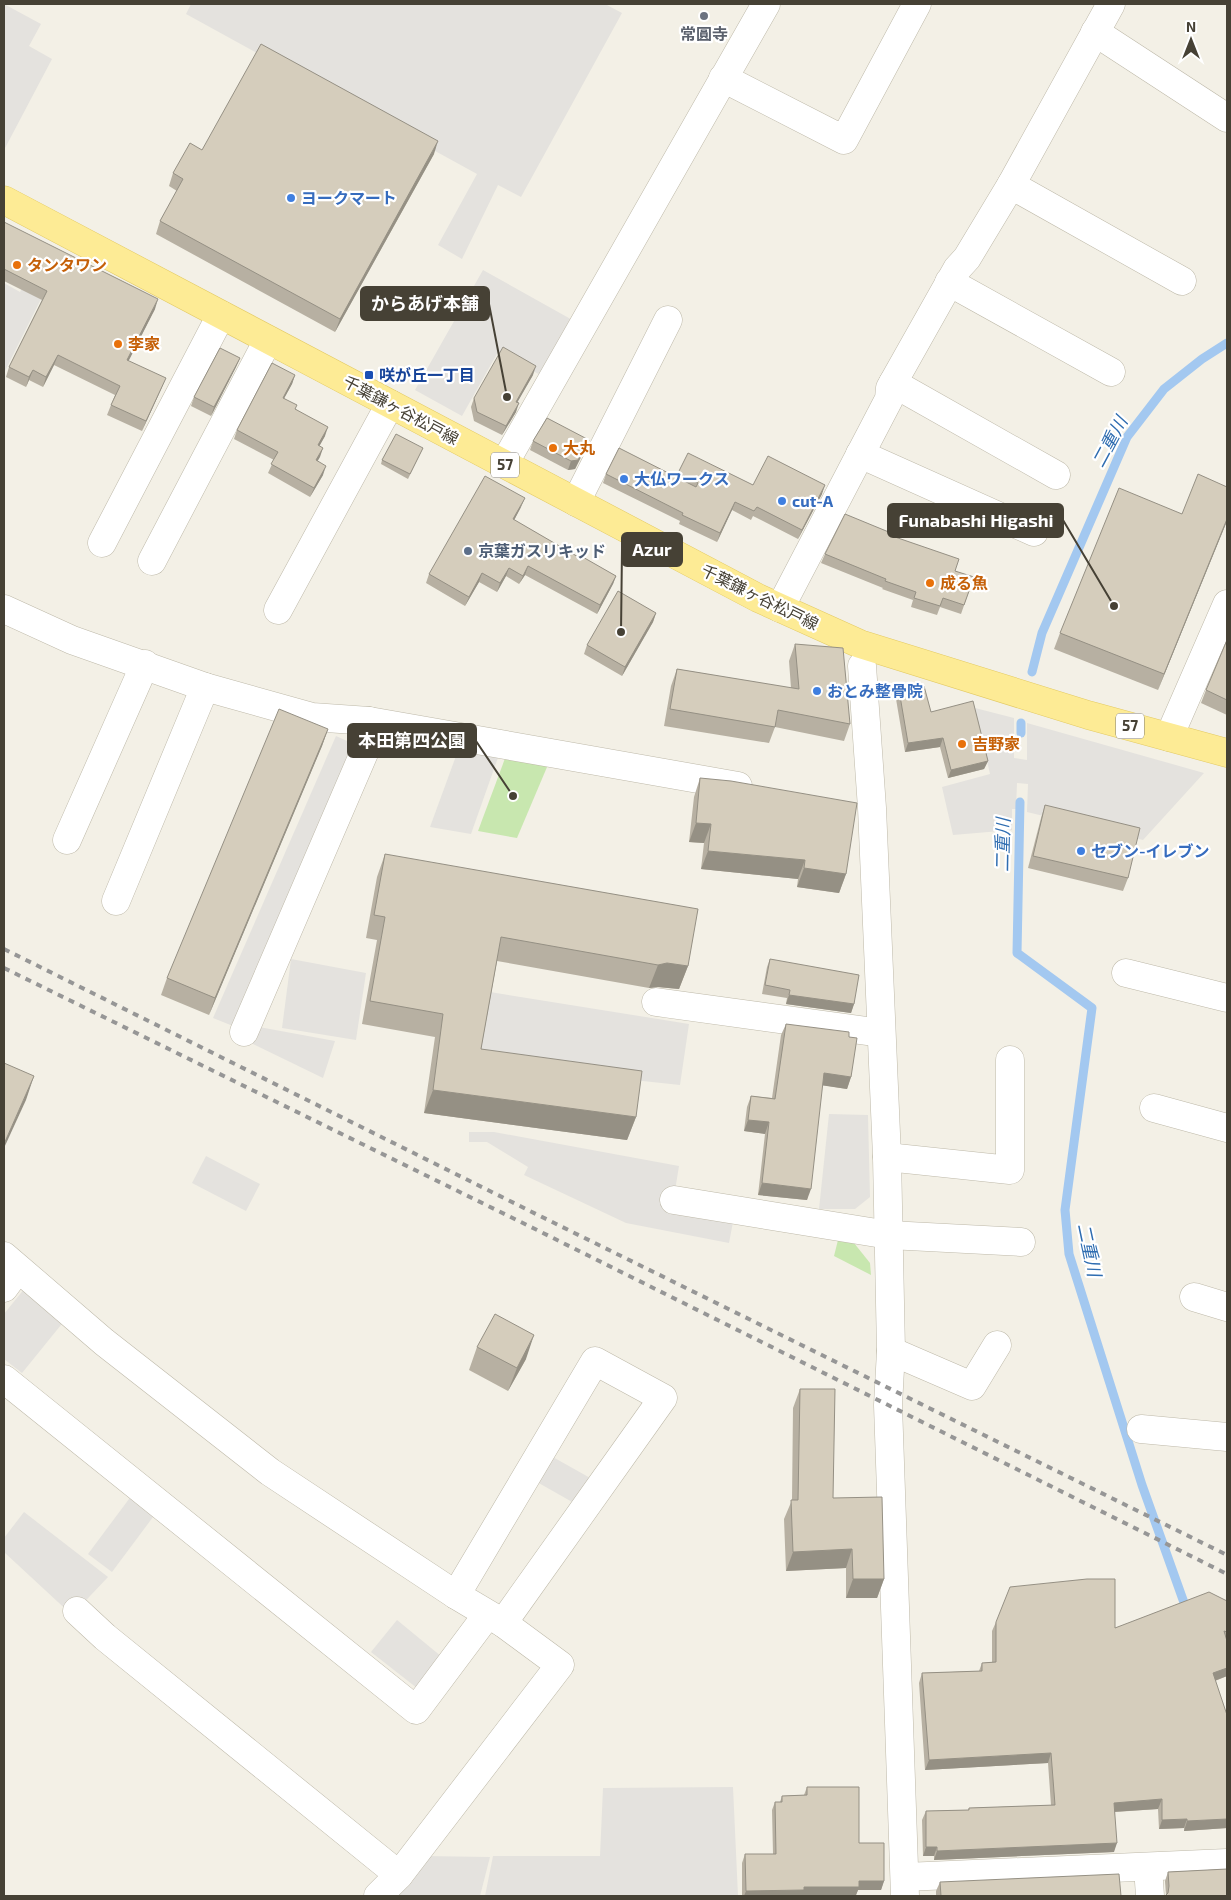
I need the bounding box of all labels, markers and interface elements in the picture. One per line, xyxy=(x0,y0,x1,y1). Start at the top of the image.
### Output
marker: 常圓寺 xyxy=(698,10,710,22)
north arrow xyxy=(1166,15,1216,65)
text: N xyxy=(1186,18,1196,35)
place label: 常圓寺 xyxy=(680,24,728,43)
place label: ヨークマート xyxy=(301,188,397,207)
marker: ヨークマート xyxy=(285,192,297,204)
place label: タンタワン xyxy=(27,255,107,274)
marker: タンタワン xyxy=(11,259,23,271)
callout: からあげ本舗 xyxy=(361,287,489,320)
text: からあげ本舗 xyxy=(371,292,479,314)
place label: 李家 xyxy=(128,334,160,353)
marker: 李家 xyxy=(112,338,124,350)
place label: 咲が丘一丁目 xyxy=(379,365,475,384)
marker: 咲が丘一丁目 xyxy=(363,369,375,381)
street label: 千葉鎌ヶ谷松戸線 xyxy=(340,371,462,448)
water label: 二重川 xyxy=(1087,411,1132,471)
place label: 大丸 xyxy=(563,438,595,457)
marker: 大丸 xyxy=(547,442,559,454)
road number: 57 xyxy=(491,452,519,478)
place label: 大仏ワークス xyxy=(634,469,730,488)
marker: 大仏ワークス xyxy=(618,473,630,485)
place label: cut-A xyxy=(792,491,834,510)
marker: cut-A xyxy=(776,495,788,507)
callout: Funabashi Higashi xyxy=(888,504,1063,537)
text: Funabashi Higashi xyxy=(898,509,1054,531)
callout: Azur xyxy=(622,533,682,566)
text: Azur xyxy=(632,538,672,560)
place label: 京葉ガスリキッド xyxy=(478,541,606,560)
marker: 京葉ガスリキッド xyxy=(462,545,474,557)
street label: 千葉鎌ヶ谷松戸線 xyxy=(699,560,822,633)
place label: 成る魚 xyxy=(940,573,988,592)
marker: 成る魚 xyxy=(924,577,936,589)
place label: おとみ整骨院 xyxy=(827,681,923,700)
marker: おとみ整骨院 xyxy=(811,685,823,697)
road number: 57 xyxy=(1116,714,1144,738)
callout: 本田第四公園 xyxy=(348,724,476,757)
text: 本田第四公園 xyxy=(358,729,466,751)
place label: 吉野家 xyxy=(972,734,1020,753)
marker: 吉野家 xyxy=(956,738,968,750)
water label: 二重川 xyxy=(991,816,1014,872)
place label: セブン-イレブン xyxy=(1091,841,1210,860)
marker: セブン-イレブン xyxy=(1075,845,1087,857)
water label: 二重川 xyxy=(1074,1221,1107,1280)

